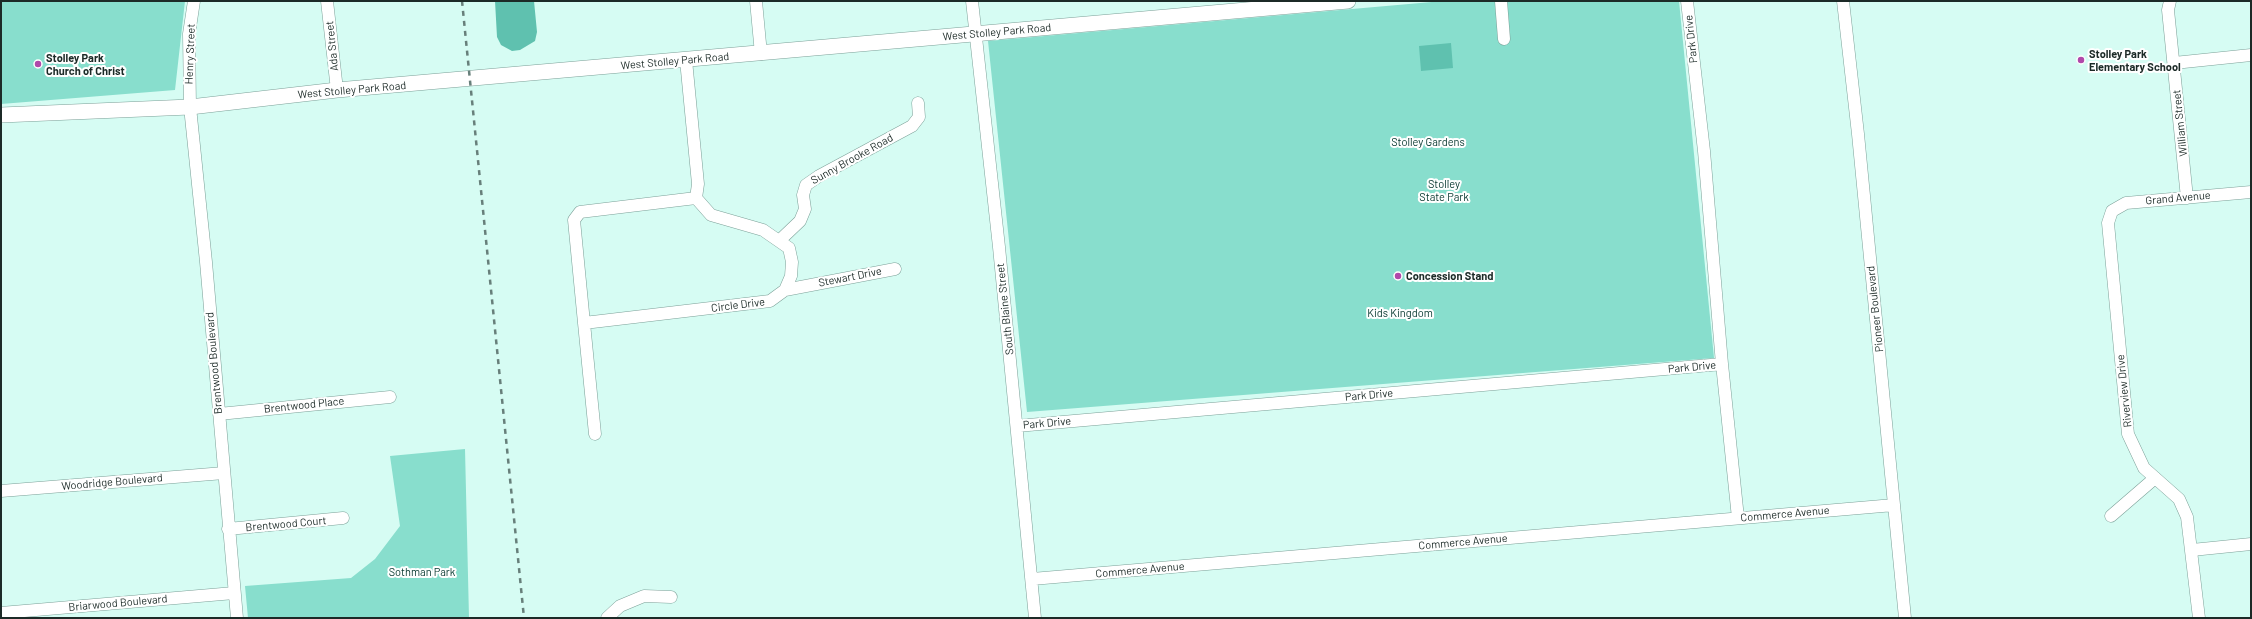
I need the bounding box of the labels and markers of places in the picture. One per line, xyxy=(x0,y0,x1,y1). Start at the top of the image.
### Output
place label: Stolley Park Elementary School xyxy=(2089,47,2181,73)
place label: Stolley Park Church of Christ xyxy=(46,51,125,77)
marker: Stolley Park Elementary School xyxy=(2076,55,2086,65)
marker: Stolley Park Church of Christ xyxy=(33,59,43,69)
place label: Concession Stand xyxy=(1406,269,1493,283)
marker: Concession Stand xyxy=(1393,271,1403,281)

